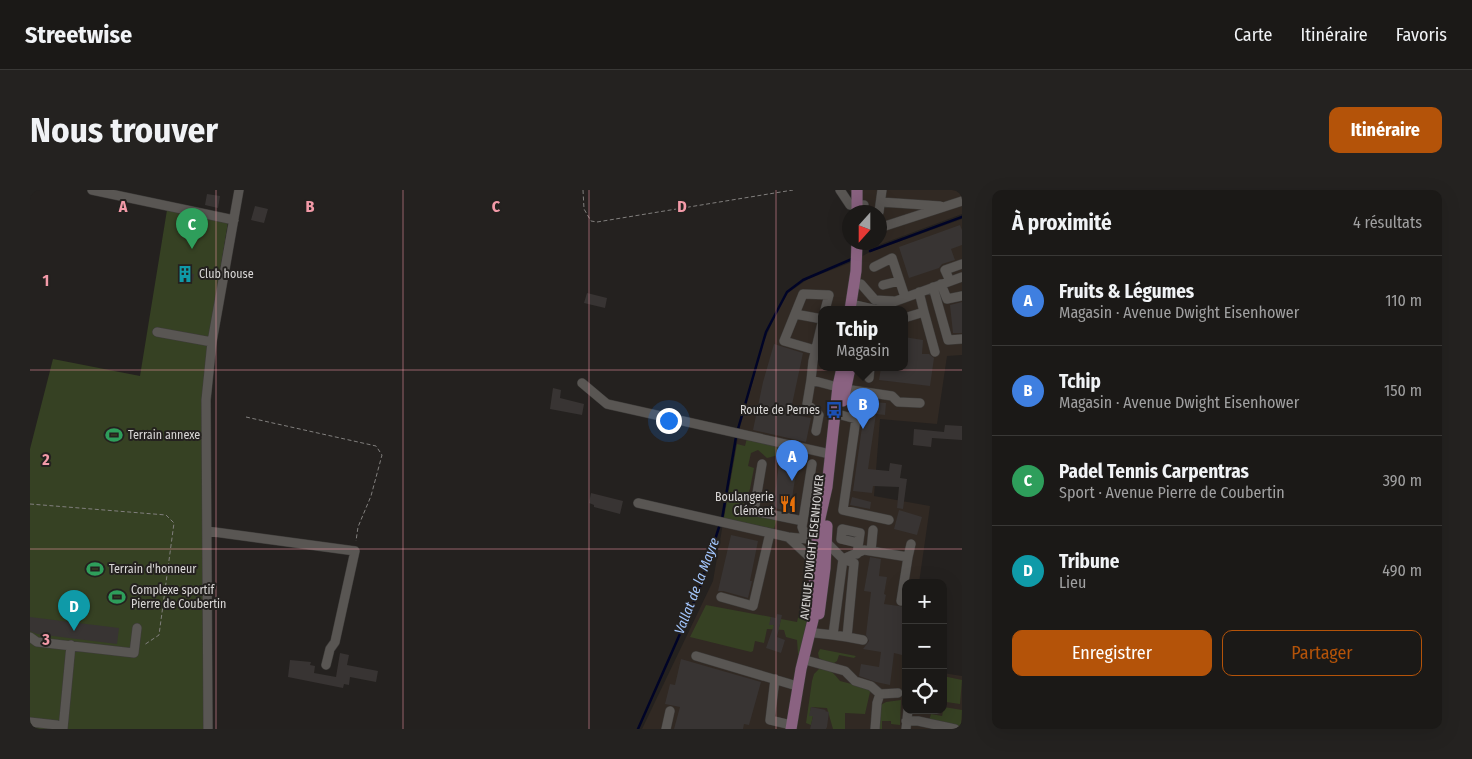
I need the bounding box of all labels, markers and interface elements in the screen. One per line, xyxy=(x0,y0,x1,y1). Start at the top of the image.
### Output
text: Streetwise xyxy=(25,21,132,49)
text: Carte xyxy=(1234,24,1272,46)
text: Itinéraire xyxy=(1300,24,1368,46)
text: Favoris xyxy=(1396,24,1447,46)
button: Itinéraire xyxy=(1329,107,1442,153)
text: Nous trouver xyxy=(30,109,218,151)
text: A xyxy=(118,197,128,216)
text: B xyxy=(306,197,315,216)
text: C xyxy=(492,197,501,216)
text: D xyxy=(677,197,687,216)
north arrow xyxy=(842,205,887,250)
pin: C xyxy=(176,208,208,249)
text: À proximité xyxy=(1012,210,1112,236)
text: 4 résultats xyxy=(1353,213,1422,232)
building icon: Club house xyxy=(175,264,195,284)
place label: Club house xyxy=(199,267,254,281)
text: 1 xyxy=(43,271,49,290)
text: Fruits & Légumes xyxy=(1059,280,1194,303)
text: A xyxy=(1024,291,1032,310)
text: 110 m xyxy=(1385,291,1422,310)
text: Magasin · Avenue Dwight Eisenhower xyxy=(1059,303,1299,322)
popup xyxy=(818,306,908,371)
text: Tchip xyxy=(836,318,878,341)
text: Magasin xyxy=(836,341,890,360)
text: Tchip xyxy=(1059,370,1101,393)
text: B xyxy=(1024,381,1032,400)
text: 150 m xyxy=(1384,381,1422,400)
pin: B xyxy=(847,388,879,429)
text: Magasin · Avenue Dwight Eisenhower xyxy=(1059,393,1299,412)
bus stop icon: Route de Pernes xyxy=(824,400,844,420)
place label: Route de Pernes xyxy=(740,403,820,417)
your location xyxy=(656,408,682,434)
sports icon: Terrain annexe xyxy=(104,425,124,445)
place label: Terrain annexe xyxy=(128,428,200,442)
pin: A xyxy=(776,440,808,481)
text: 2 xyxy=(41,450,50,469)
text: Padel Tennis Carpentras xyxy=(1059,460,1249,483)
text: C xyxy=(1024,471,1032,490)
text: 390 m xyxy=(1383,471,1422,490)
street label: AVENUE DWIGHT EISENHOWER xyxy=(797,473,827,620)
text: Sport · Avenue Pierre de Coubertin xyxy=(1059,483,1285,502)
place label: Boulangerie Clément xyxy=(715,490,774,518)
restaurant icon: Boulangerie Clément xyxy=(778,494,798,514)
water label: Vallat de la Mayre xyxy=(671,535,723,637)
text: Tribune xyxy=(1059,550,1119,573)
sports icon: Terrain d'honneur xyxy=(85,559,105,579)
text: D xyxy=(1023,561,1033,580)
text: 490 m xyxy=(1382,561,1422,580)
place label: Terrain d'honneur xyxy=(109,562,197,576)
text: Lieu xyxy=(1059,573,1086,592)
map controls xyxy=(902,579,947,714)
button: + xyxy=(902,579,947,624)
place label: Complexe sportif Pierre de Coubertin xyxy=(131,583,226,611)
sports icon: Complexe sportif Pierre de Coubertin xyxy=(107,587,127,607)
pin: D xyxy=(58,590,90,631)
button: − xyxy=(902,624,947,669)
text: 3 xyxy=(41,630,50,649)
button: Enregistrer xyxy=(1012,630,1212,676)
button: Partager xyxy=(1222,630,1422,676)
button: locate xyxy=(902,669,947,714)

